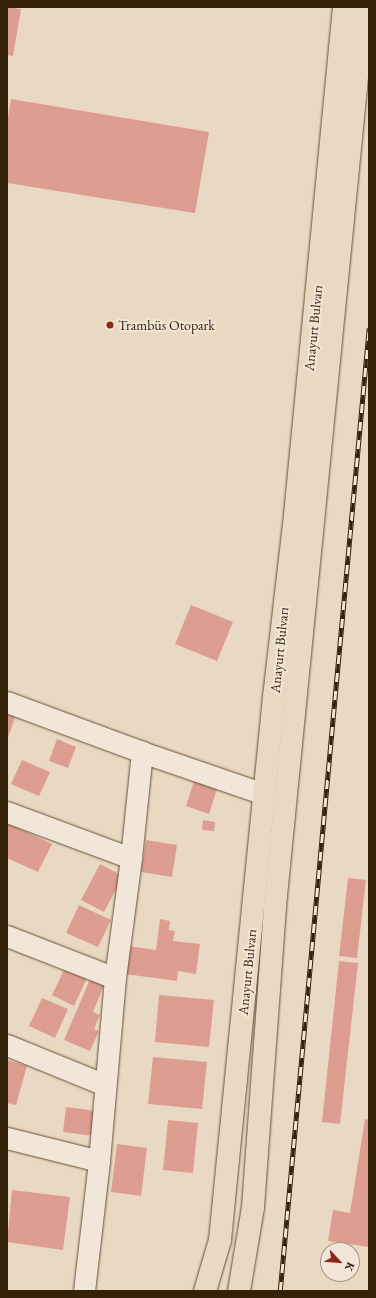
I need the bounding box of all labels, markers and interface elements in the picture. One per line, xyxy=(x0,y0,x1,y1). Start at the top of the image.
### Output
street label: Anayurt Bulvarı xyxy=(300,284,326,372)
place label: Trambüs Otopark xyxy=(118,317,215,333)
marker: Trambüs Otopark xyxy=(105,320,115,330)
street label: Anayurt Bulvarı xyxy=(266,606,292,694)
street label: Anayurt Bulvarı xyxy=(234,928,260,1016)
north arrow xyxy=(320,1242,360,1282)
text: K xyxy=(342,1260,358,1274)

